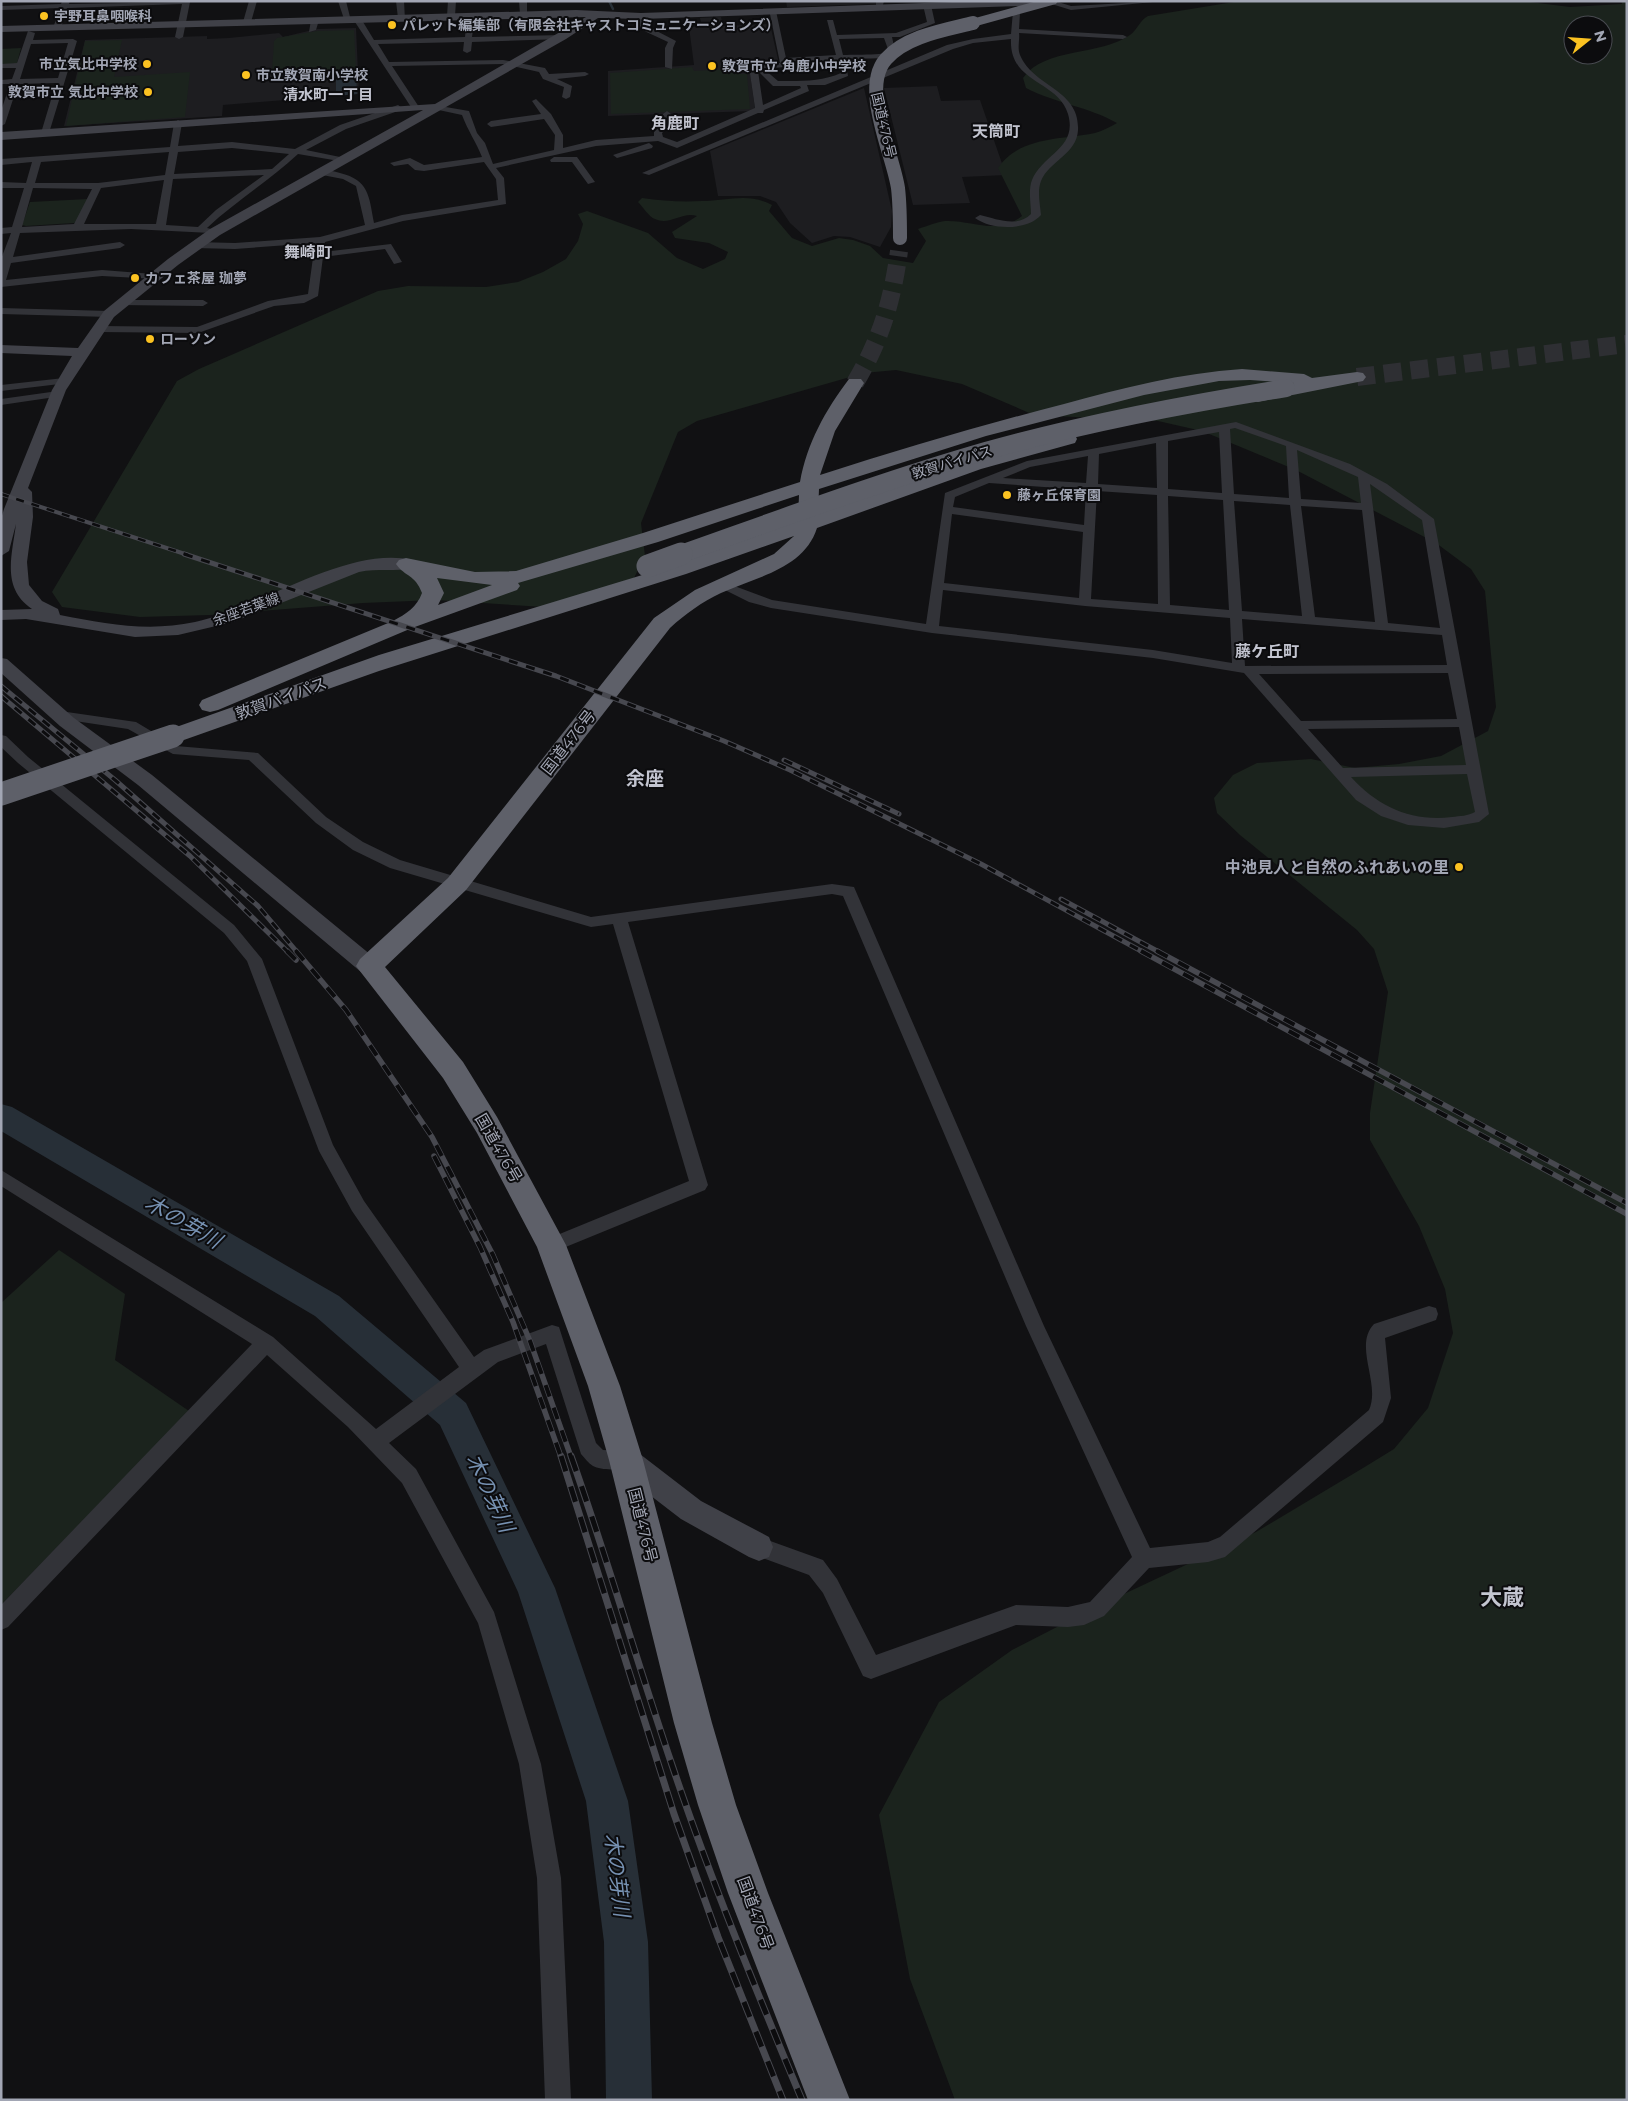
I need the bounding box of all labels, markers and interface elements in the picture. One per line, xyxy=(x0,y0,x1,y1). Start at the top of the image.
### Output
place label: 宇野耳鼻咽喉科 xyxy=(54,7,152,25)
marker: 宇野耳鼻咽喉科 xyxy=(38,10,50,22)
north arrow xyxy=(1563,15,1613,65)
place label: パレット編集部（有限会社キャストコミュニケーションズ） xyxy=(402,16,779,34)
marker: パレット編集部（有限会社キャストコミュニケーションズ） xyxy=(386,19,398,31)
text: N xyxy=(1590,28,1611,44)
place label: 市立気比中学校 xyxy=(39,55,137,73)
place label: 敦賀市立 角鹿小中学校 xyxy=(722,57,866,75)
marker: 市立気比中学校 xyxy=(141,58,153,70)
marker: 敦賀市立 角鹿小中学校 xyxy=(706,60,718,72)
place label: 市立敦賀南小学校 xyxy=(256,66,368,84)
marker: 市立敦賀南小学校 xyxy=(240,69,252,81)
place label: 敦賀市立 気比中学校 xyxy=(8,83,138,101)
district label: 清水町一丁目 xyxy=(283,85,373,104)
marker: 敦賀市立 気比中学校 xyxy=(142,86,154,98)
street label: 国道476号 xyxy=(868,90,900,160)
district label: 角鹿町 xyxy=(651,114,699,133)
district label: 天筒町 xyxy=(972,122,1020,141)
district label: 舞崎町 xyxy=(284,243,332,262)
place label: カフェ茶屋 珈夢 xyxy=(145,269,247,287)
marker: カフェ茶屋 珈夢 xyxy=(129,272,141,284)
place label: ローソン xyxy=(160,330,216,348)
marker: ローソン xyxy=(144,333,156,345)
street label: 敦賀バイパス xyxy=(909,441,995,483)
place label: 藤ヶ丘保育園 xyxy=(1017,486,1101,504)
marker: 藤ヶ丘保育園 xyxy=(1001,489,1013,501)
street label: 余座若葉線 xyxy=(210,589,282,629)
district label: 藤ケ丘町 xyxy=(1235,642,1299,661)
street label: 敦賀バイパス xyxy=(233,673,329,724)
street label: 国道476号 xyxy=(537,706,599,778)
district label: 余座 xyxy=(626,767,664,790)
place label: 中池見人と自然のふれあいの里 xyxy=(1225,858,1449,877)
marker: 中池見人と自然のふれあいの里 xyxy=(1453,861,1465,873)
street label: 国道476号 xyxy=(471,1110,526,1186)
water label: 木の芽川 xyxy=(141,1190,228,1254)
water label: 木の芽川 xyxy=(461,1449,520,1538)
street label: 国道476号 xyxy=(624,1486,661,1565)
district label: 大蔵 xyxy=(1480,1584,1524,1611)
water label: 木の芽川 xyxy=(600,1832,635,1920)
street label: 国道476号 xyxy=(733,1874,778,1952)

